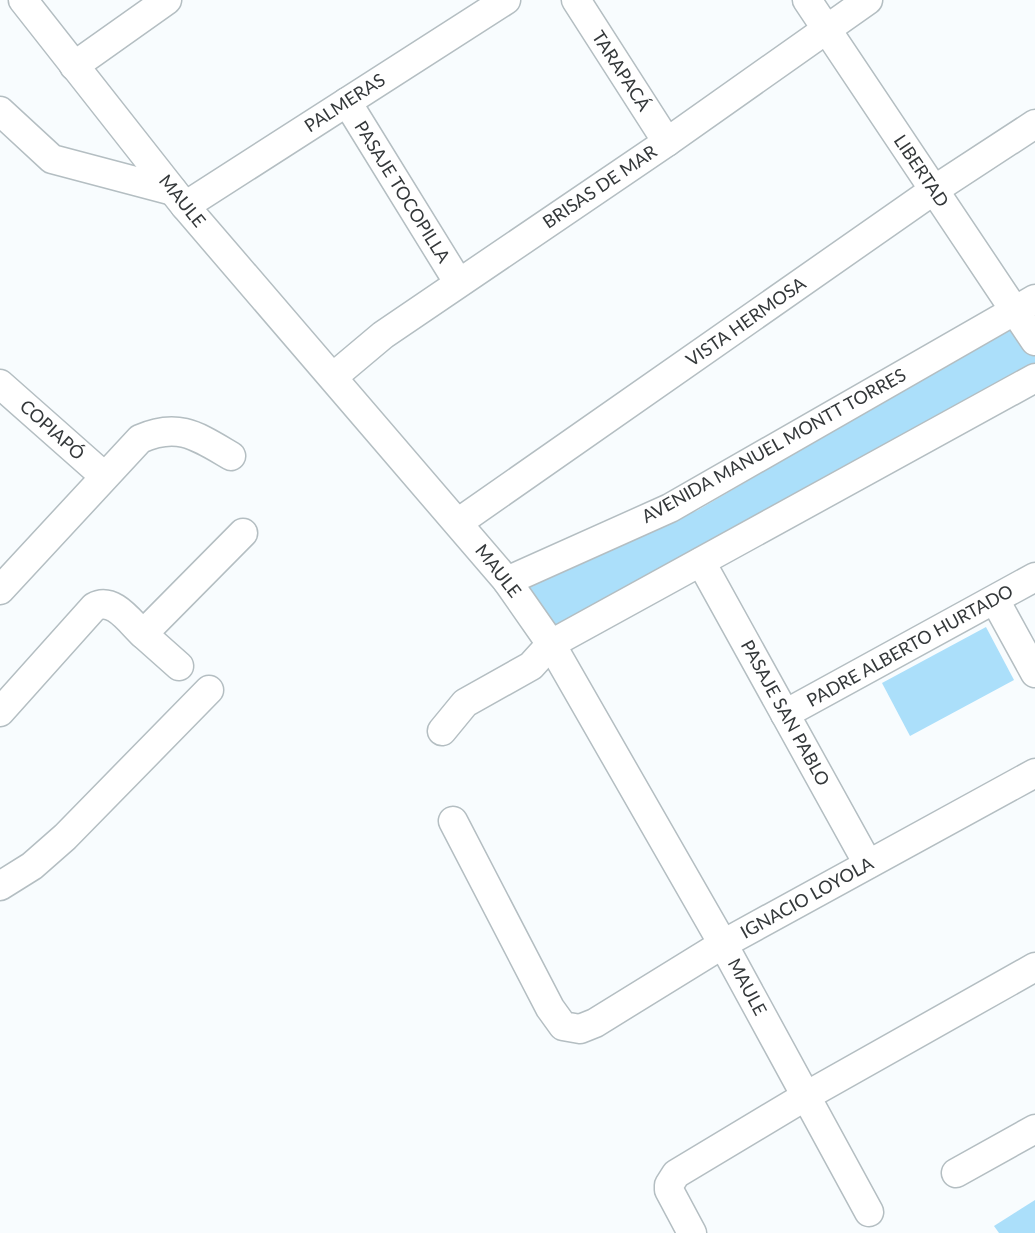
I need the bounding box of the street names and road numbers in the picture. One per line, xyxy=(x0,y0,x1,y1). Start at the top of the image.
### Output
street label: TARAPACÁ xyxy=(588,26,656,115)
street label: PALMERAS xyxy=(300,68,389,136)
street label: PASAJE TOCOPILLA xyxy=(350,117,456,267)
street label: LIBERTAD xyxy=(890,130,954,211)
street label: BRISAS DE MAR xyxy=(538,139,661,232)
street label: MAULE xyxy=(155,170,211,231)
street label: VISTA HERMOSA xyxy=(681,271,810,371)
street label: AVENIDA MANUEL MONTT TORRES xyxy=(638,363,909,527)
street label: COPIAPÓ xyxy=(16,395,90,464)
street label: MAULE xyxy=(471,539,526,601)
street label: PADRE ALBERTO HURTADO xyxy=(803,579,1016,711)
street label: PASAJE SAN PABLO xyxy=(737,636,835,789)
street label: IGNACIO LOYOLA xyxy=(736,851,878,943)
street label: MAULE xyxy=(724,954,772,1019)

